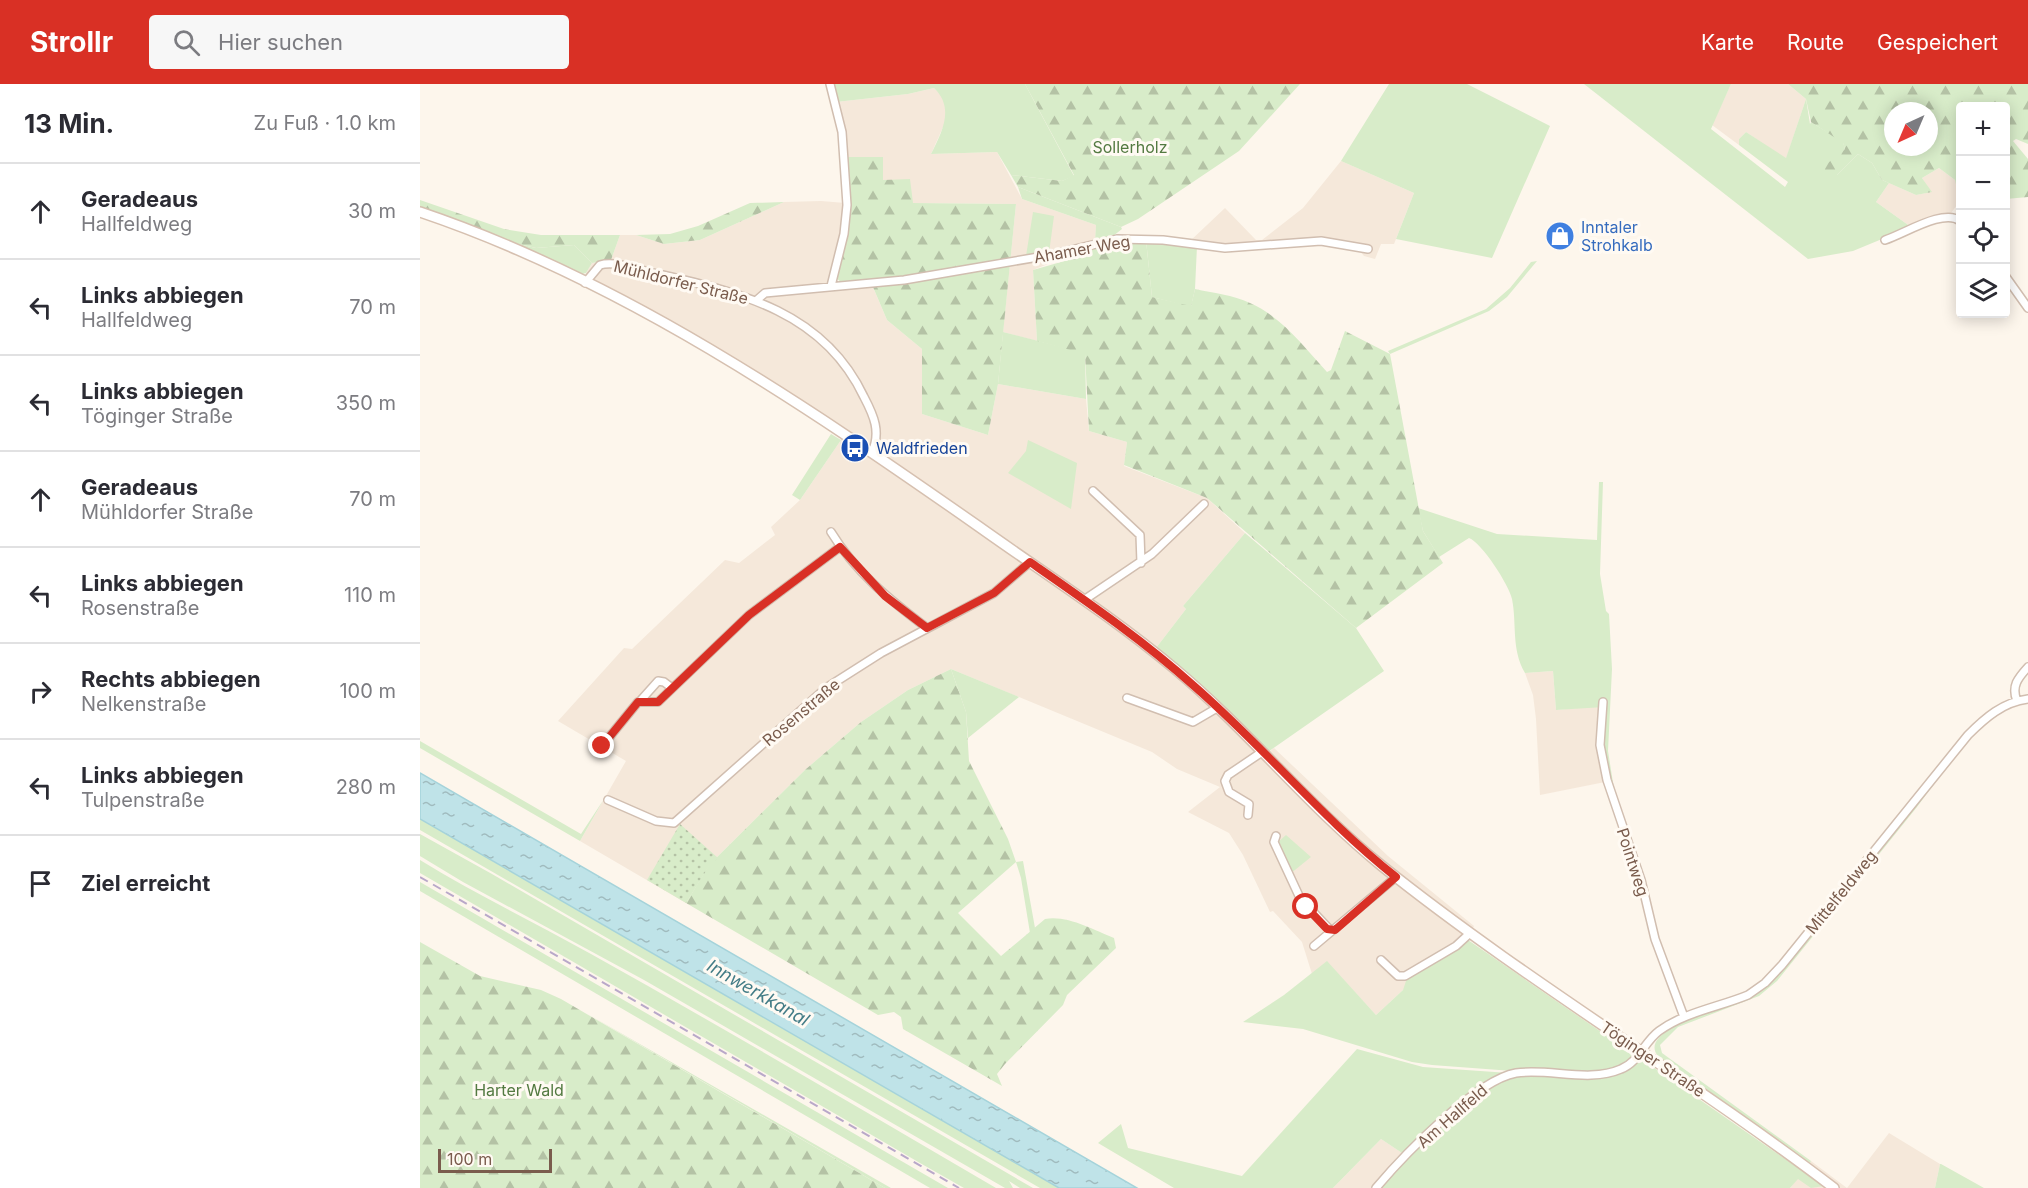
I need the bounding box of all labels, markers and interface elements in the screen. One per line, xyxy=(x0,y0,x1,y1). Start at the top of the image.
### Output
search box xyxy=(149,15,569,69)
text: Strollr xyxy=(30,25,113,59)
icon: search xyxy=(170,26,203,59)
text: Hier suchen xyxy=(218,29,343,55)
text: Karte xyxy=(1701,30,1754,55)
text: Route xyxy=(1787,30,1844,55)
text: Gespeichert xyxy=(1877,30,1998,55)
north arrow xyxy=(1884,102,1938,156)
map controls xyxy=(1956,102,2010,318)
button: + xyxy=(1956,102,2010,156)
text: 13 Min. xyxy=(24,108,114,139)
text: Zu Fuß · 1.0 km xyxy=(254,111,396,135)
park label: Sollerholz xyxy=(1093,137,1167,157)
button: − xyxy=(1956,156,2010,210)
text: Geradeaus xyxy=(81,186,198,212)
icon: ahead xyxy=(24,195,57,228)
text: 30 m xyxy=(348,199,396,223)
button: locate xyxy=(1956,210,2010,264)
text: Hallfeldweg xyxy=(81,212,192,236)
place label: Inntaler Strohkalb xyxy=(1581,217,1653,255)
shop icon: Inntaler Strohkalb xyxy=(1544,220,1576,252)
street label: Ahamer Weg xyxy=(1032,231,1132,267)
street label: Mühldorfer Straße xyxy=(612,256,750,308)
button: layers xyxy=(1956,264,2010,318)
text: Links abbiegen xyxy=(81,282,244,308)
icon: left xyxy=(24,291,57,324)
text: 70 m xyxy=(349,295,396,319)
text: Hallfeldweg xyxy=(81,308,192,332)
text: Links abbiegen xyxy=(81,378,244,404)
icon: left xyxy=(24,387,57,420)
text: 350 m xyxy=(336,391,396,415)
text: Töginger Straße xyxy=(81,404,233,428)
bus stop icon: Waldfrieden xyxy=(839,432,871,464)
place label: Waldfrieden xyxy=(876,438,968,458)
text: Geradeaus xyxy=(81,474,198,500)
icon: ahead xyxy=(24,483,57,516)
text: 70 m xyxy=(349,487,396,511)
text: Mühldorfer Straße xyxy=(81,500,253,524)
text: Links abbiegen xyxy=(81,570,244,596)
icon: left xyxy=(24,579,57,612)
text: 110 m xyxy=(344,583,396,607)
text: Rosenstraße xyxy=(81,596,199,620)
text: Rechts abbiegen xyxy=(81,666,261,692)
street label: Rosenstraße xyxy=(758,674,844,750)
icon: right xyxy=(24,675,57,708)
text: 100 m xyxy=(339,679,396,703)
text: Nelkenstraße xyxy=(81,692,206,716)
route end xyxy=(588,732,614,758)
text: Links abbiegen xyxy=(81,762,244,788)
icon: left xyxy=(24,771,57,804)
text: 280 m xyxy=(336,775,396,799)
text: Tulpenstraße xyxy=(81,788,205,812)
street label: Pointweg xyxy=(1613,825,1653,899)
street label: Mittelfeldweg xyxy=(1801,846,1881,938)
icon: arrive xyxy=(24,867,57,900)
text: Ziel erreicht xyxy=(81,870,210,896)
route start xyxy=(1292,893,1318,919)
water label: Innwerkkanal xyxy=(703,955,814,1031)
street label: Töginger Straße xyxy=(1597,1017,1709,1101)
park label: Harter Wald xyxy=(474,1080,564,1100)
street label: Am Hallfeld xyxy=(1413,1080,1491,1152)
scale bar xyxy=(438,1146,552,1174)
text: 100 m xyxy=(447,1149,492,1169)

